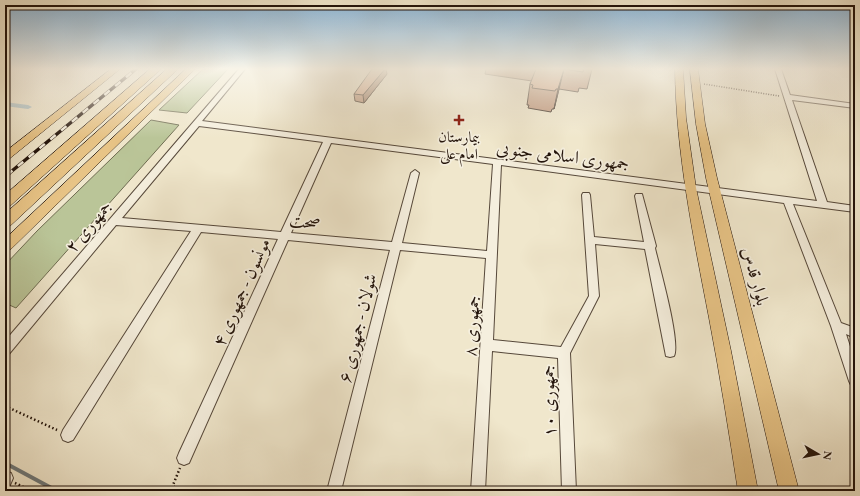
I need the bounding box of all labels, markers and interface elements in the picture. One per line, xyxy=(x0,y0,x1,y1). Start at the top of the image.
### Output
marker: بیمارستان امام علی xyxy=(453,114,465,126)
place label: بیمارستان امام علی xyxy=(438,127,480,167)
street label: جمهوری اسلامی جنوبی xyxy=(495,135,631,177)
street label: جمهوری ۲ xyxy=(59,195,117,257)
street label: صحت xyxy=(288,208,322,234)
street label: مونسون - جمهوری ۴ xyxy=(207,234,275,350)
street label: بلوار قدس xyxy=(737,244,775,308)
street label: شولان - جمهوری ۶ xyxy=(332,271,382,385)
street label: جمهوری ۸ xyxy=(458,295,484,357)
street label: جمهوری ۱۰ xyxy=(535,365,561,437)
north arrow xyxy=(798,434,838,474)
text: N xyxy=(820,450,835,461)

